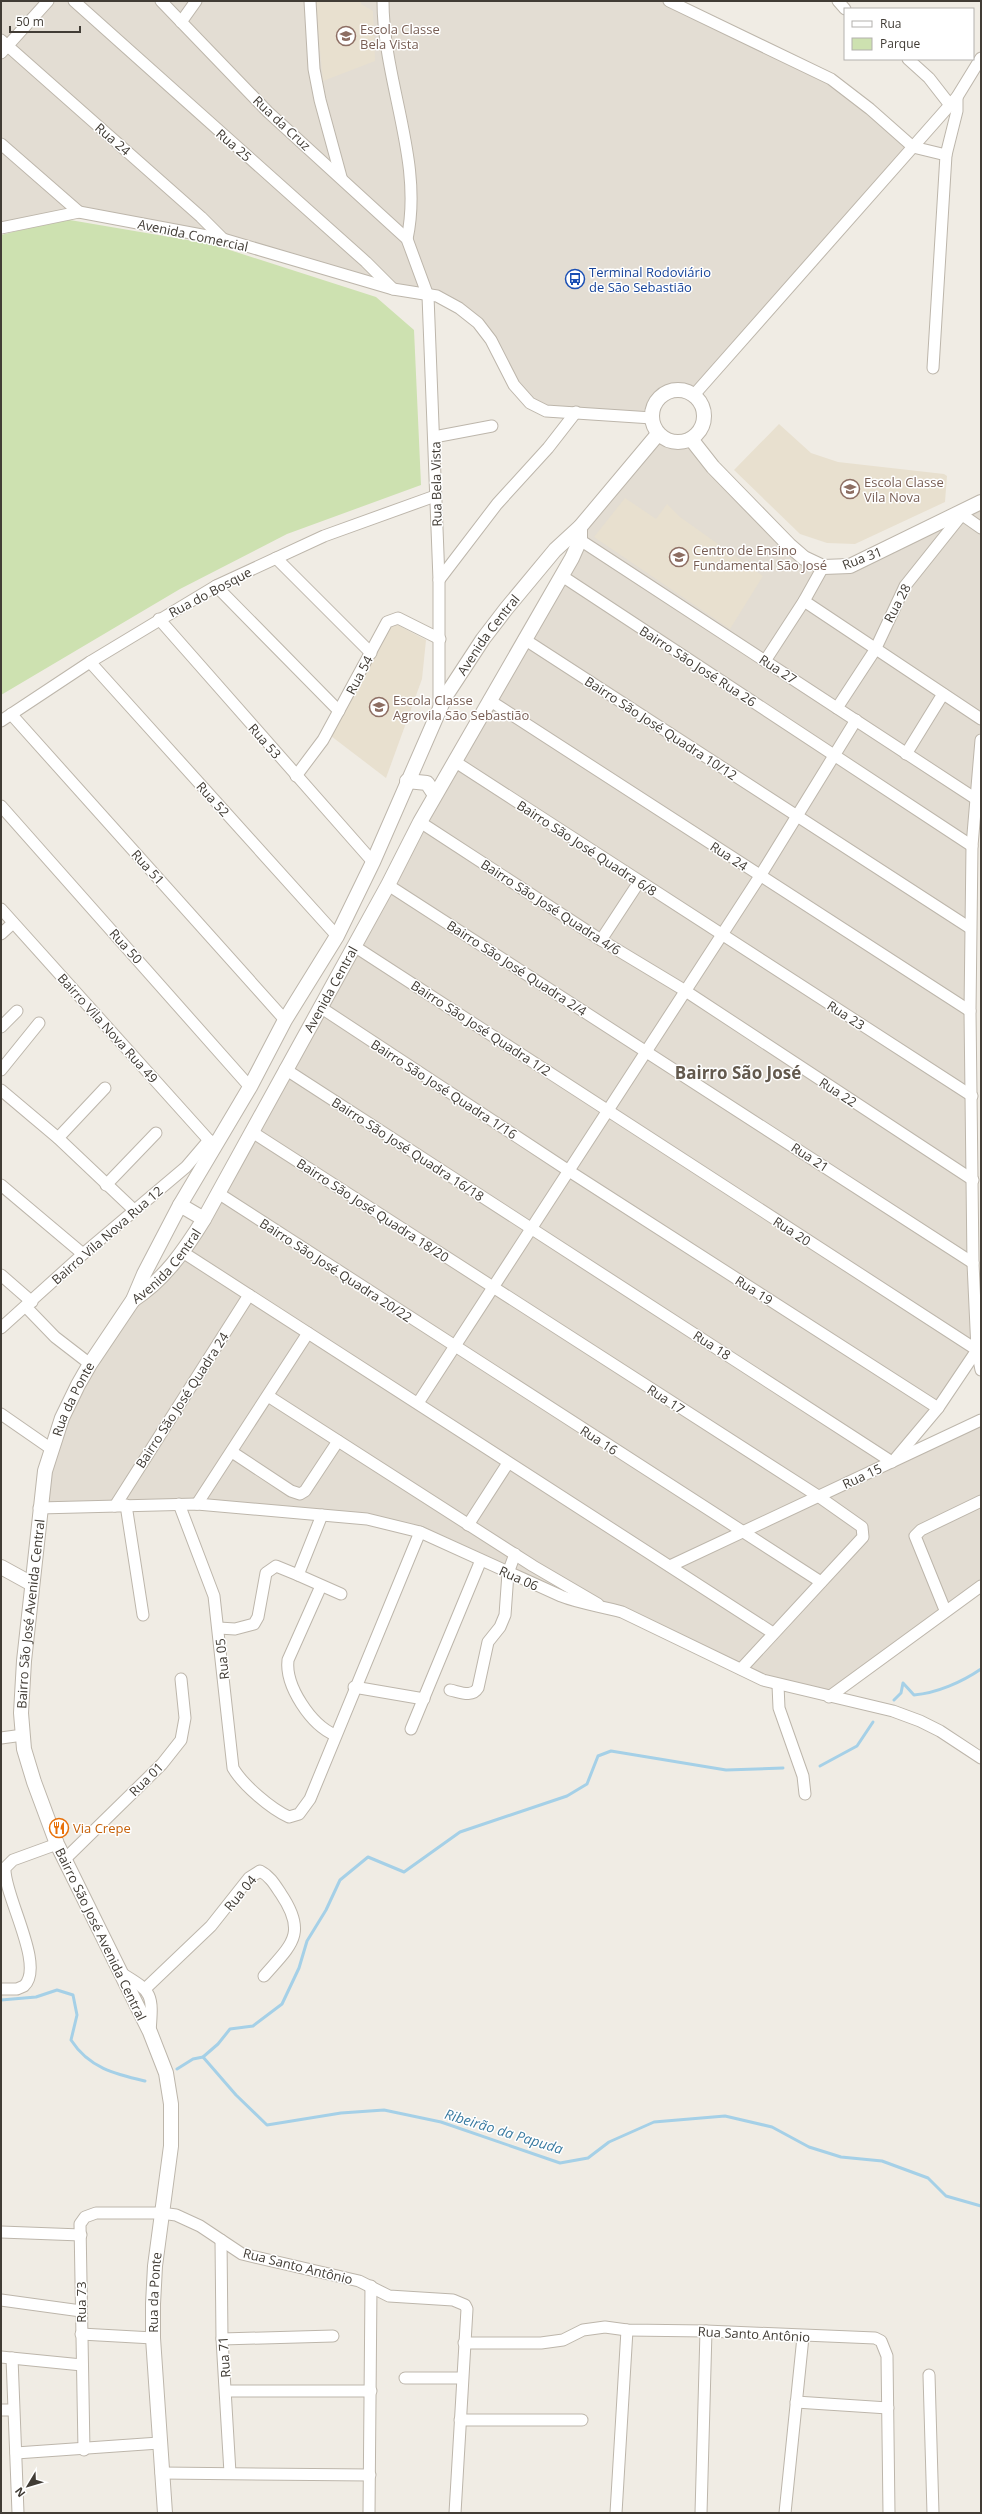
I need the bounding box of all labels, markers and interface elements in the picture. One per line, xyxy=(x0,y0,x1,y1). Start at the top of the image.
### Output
scale bar xyxy=(10,8,80,34)
legend xyxy=(844,8,974,60)
text: 50 m xyxy=(16,13,44,30)
text: Rua xyxy=(880,15,901,32)
place label: Escola Classe Bela Vista xyxy=(360,20,440,53)
school or university icon: Escola Classe Bela Vista xyxy=(335,25,357,47)
text: Parque xyxy=(880,35,920,52)
street label: Rua da Cruz xyxy=(249,92,315,154)
street label: Rua 24 xyxy=(91,119,135,160)
street label: Rua 25 xyxy=(212,125,256,165)
street label: Avenida Comercial xyxy=(136,215,250,255)
place label: Terminal Rodoviário de São Sebastião xyxy=(589,263,711,296)
bus stop icon: Terminal Rodoviário de São Sebastião xyxy=(564,268,586,290)
street label: Rua Bela Vista xyxy=(426,441,446,527)
place label: Escola Classe Vila Nova xyxy=(864,473,944,506)
school or university icon: Escola Classe Vila Nova xyxy=(839,478,861,500)
place label: Centro de Ensino Fundamental São José xyxy=(693,541,827,574)
street label: Rua 31 xyxy=(839,542,885,574)
school or university icon: Centro de Ensino Fundamental São José xyxy=(668,546,690,568)
street label: Rua do Bosque xyxy=(165,563,255,621)
street label: Rua 28 xyxy=(879,580,915,626)
street label: Avenida Central xyxy=(453,590,524,679)
street label: Bairro São José Rua 26 xyxy=(636,621,760,711)
street label: Rua 27 xyxy=(756,650,800,688)
street label: Rua 54 xyxy=(341,652,377,698)
street label: Bairro São José Quadra 10/12 xyxy=(581,672,741,784)
place label: Escola Classe Agrovila São Sebastião xyxy=(393,691,530,724)
school or university icon: Escola Classe Agrovila São Sebastião xyxy=(368,696,390,718)
street label: Rua 53 xyxy=(245,719,285,763)
street label: Rua 52 xyxy=(192,778,234,820)
street label: Bairro São José Quadra 6/8 xyxy=(514,796,660,900)
street label: Rua 24 xyxy=(707,837,752,875)
street label: Rua 51 xyxy=(127,846,169,888)
street label: Bairro São José Quadra 4/6 xyxy=(478,855,624,959)
street label: Bairro São José Quadra 2/4 xyxy=(444,916,591,1020)
street label: Rua 50 xyxy=(105,925,147,967)
street label: Avenida Central xyxy=(300,943,362,1036)
street label: Bairro Vila Nova Rua 49 xyxy=(54,969,162,1087)
street label: Bairro São José Quadra 1/2 xyxy=(408,976,554,1080)
street label: Rua 23 xyxy=(824,996,868,1034)
street label: Bairro São José Quadra 1/16 xyxy=(368,1035,520,1143)
district label: Bairro São José xyxy=(675,1061,801,1084)
street label: Rua 22 xyxy=(816,1073,860,1111)
street label: Bairro São José Quadra 16/18 xyxy=(328,1093,488,1205)
street label: Rua 21 xyxy=(788,1138,832,1176)
street label: Bairro São José Quadra 18/20 xyxy=(293,1154,453,1266)
street label: Bairro Vila Nova Rua 12 xyxy=(48,1182,166,1288)
street label: Rua 20 xyxy=(770,1212,814,1250)
street label: Bairro São José Quadra 20/22 xyxy=(256,1214,416,1326)
street label: Avenida Central xyxy=(128,1225,205,1307)
street label: Rua 19 xyxy=(732,1271,776,1309)
street label: Rua 18 xyxy=(690,1326,734,1364)
street label: Bairro São José Quadra 24 xyxy=(131,1328,233,1471)
street label: Rua da Ponte xyxy=(48,1358,98,1439)
street label: Rua 17 xyxy=(644,1380,688,1418)
street label: Rua 16 xyxy=(577,1421,621,1459)
street label: Rua 15 xyxy=(839,1459,885,1493)
street label: Bairro São José Avenida Central xyxy=(12,1518,49,1709)
street label: Rua 06 xyxy=(496,1561,542,1595)
street label: Rua 05 xyxy=(211,1637,233,1681)
street label: Rua 01 xyxy=(125,1758,167,1800)
restaurant icon: Via Crepe xyxy=(48,1817,70,1839)
place label: Via Crepe xyxy=(73,1819,131,1837)
street label: Bairro São José Avenida Central xyxy=(51,1845,151,2023)
street label: Rua 04 xyxy=(220,1871,261,1915)
water label: Ribeirão da Papuda xyxy=(443,2104,566,2158)
street label: Rua Santo Antônio xyxy=(241,2244,355,2288)
street label: Rua da Ponte xyxy=(144,2251,166,2333)
street label: Rua 73 xyxy=(72,2281,90,2323)
street label: Rua Santo Antônio xyxy=(697,2322,811,2346)
street label: Rua 71 xyxy=(214,2336,234,2378)
north arrow xyxy=(8,2466,48,2506)
text: N xyxy=(11,2484,28,2501)

